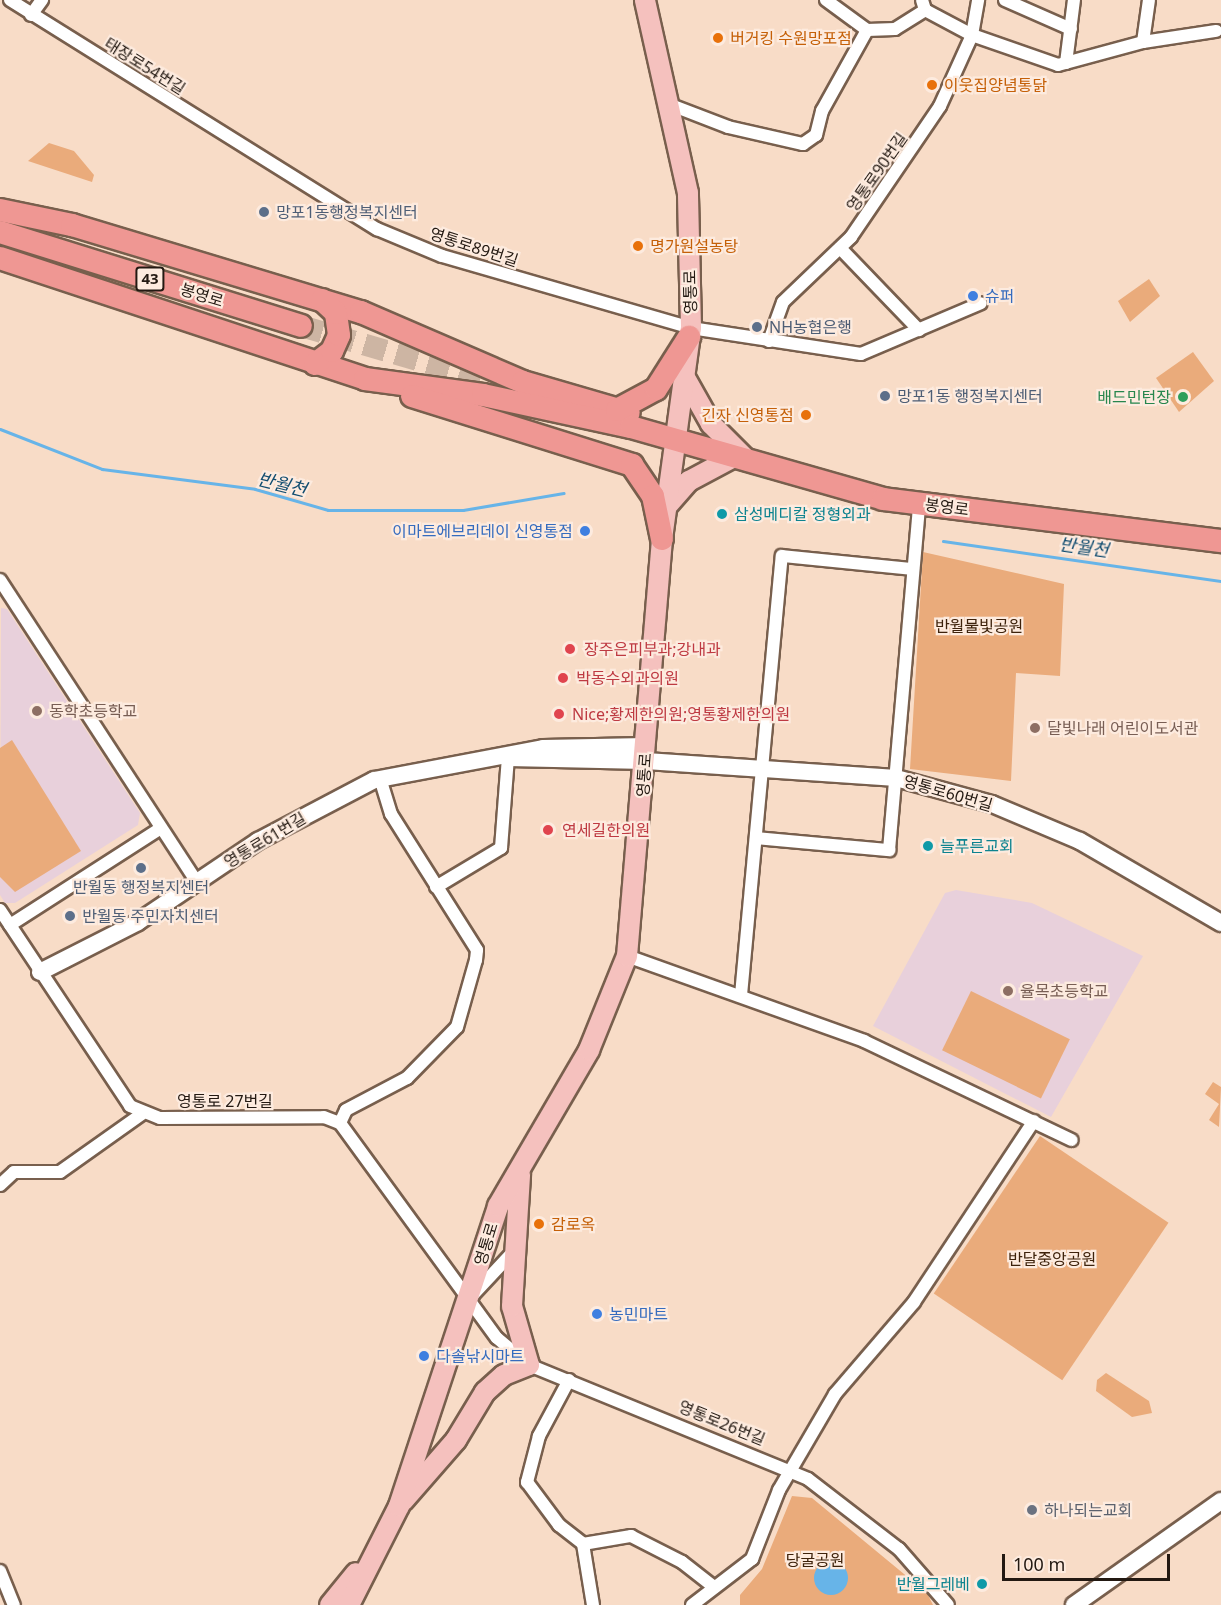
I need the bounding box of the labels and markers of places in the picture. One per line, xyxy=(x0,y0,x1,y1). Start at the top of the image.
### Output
place label: 버거킹 수원망포점 xyxy=(730,28,852,48)
marker: 버거킹 수원망포점 xyxy=(711,31,725,45)
place label: 이웃집양념통닭 xyxy=(944,75,1047,95)
marker: 이웃집양념통닭 xyxy=(925,78,939,92)
place label: 망포1동행정복지센터 xyxy=(276,202,418,222)
marker: 망포1동행정복지센터 xyxy=(257,205,271,219)
place label: 명가원설농탕 xyxy=(650,236,738,256)
marker: 명가원설농탕 xyxy=(631,239,645,253)
place label: 슈퍼 xyxy=(985,286,1014,306)
marker: 슈퍼 xyxy=(966,289,980,303)
place label: NH농협은행 xyxy=(769,317,852,337)
marker: NH농협은행 xyxy=(750,320,764,334)
place label: 망포1동 행정복지센터 xyxy=(897,386,1043,406)
place label: 배드민턴장 xyxy=(1097,387,1171,407)
marker: 망포1동 행정복지센터 xyxy=(878,389,892,403)
marker: 배드민턴장 xyxy=(1176,390,1190,404)
place label: 긴자 신영통점 xyxy=(702,405,794,425)
marker: 긴자 신영통점 xyxy=(799,408,813,422)
place label: 삼성메디칼 정형외과 xyxy=(734,504,871,524)
marker: 삼성메디칼 정형외과 xyxy=(715,507,729,521)
place label: 이마트에브리데이 신영통점 xyxy=(392,521,573,541)
marker: 이마트에브리데이 신영통점 xyxy=(578,524,592,538)
place label: 장주은피부과;강내과 xyxy=(584,639,721,659)
marker: 장주은피부과;강내과 xyxy=(561,640,579,658)
place label: 박동수외과의원 xyxy=(576,668,679,688)
marker: 박동수외과의원 xyxy=(554,669,572,687)
place label: 동학초등학교 xyxy=(49,701,137,721)
marker: 동학초등학교 xyxy=(30,704,44,718)
place label: Nice;황제한의원;영통황제한의원 xyxy=(572,704,790,724)
marker: Nice;황제한의원;영통황제한의원 xyxy=(550,705,568,723)
place label: 달빛나래 어린이도서관 xyxy=(1047,718,1198,738)
marker: 달빛나래 어린이도서관 xyxy=(1028,721,1042,735)
place label: 연세길한의원 xyxy=(562,820,650,840)
marker: 연세길한의원 xyxy=(539,821,557,839)
place label: 늘푸른교회 xyxy=(940,836,1014,856)
marker: 늘푸른교회 xyxy=(921,839,935,853)
marker: 반월동 행정복지센터 xyxy=(134,861,148,875)
place label: 반월동 행정복지센터 xyxy=(73,877,209,897)
place label: 반월동 주민자치센터 xyxy=(82,906,219,926)
marker: 반월동 주민자치센터 xyxy=(63,909,77,923)
place label: 율목초등학교 xyxy=(1020,981,1108,1001)
marker: 율목초등학교 xyxy=(1001,984,1015,998)
place label: 감로옥 xyxy=(551,1214,595,1234)
marker: 감로옥 xyxy=(532,1217,546,1231)
place label: 농민마트 xyxy=(609,1304,668,1324)
marker: 농민마트 xyxy=(590,1307,604,1321)
place label: 다솔낚시마트 xyxy=(436,1346,524,1366)
marker: 다솔낚시마트 xyxy=(417,1349,431,1363)
place label: 하나되는교회 xyxy=(1044,1500,1132,1520)
marker: 하나되는교회 xyxy=(1025,1503,1039,1517)
place label: 반월그레베 xyxy=(896,1574,970,1594)
marker: 반월그레베 xyxy=(975,1577,989,1591)

